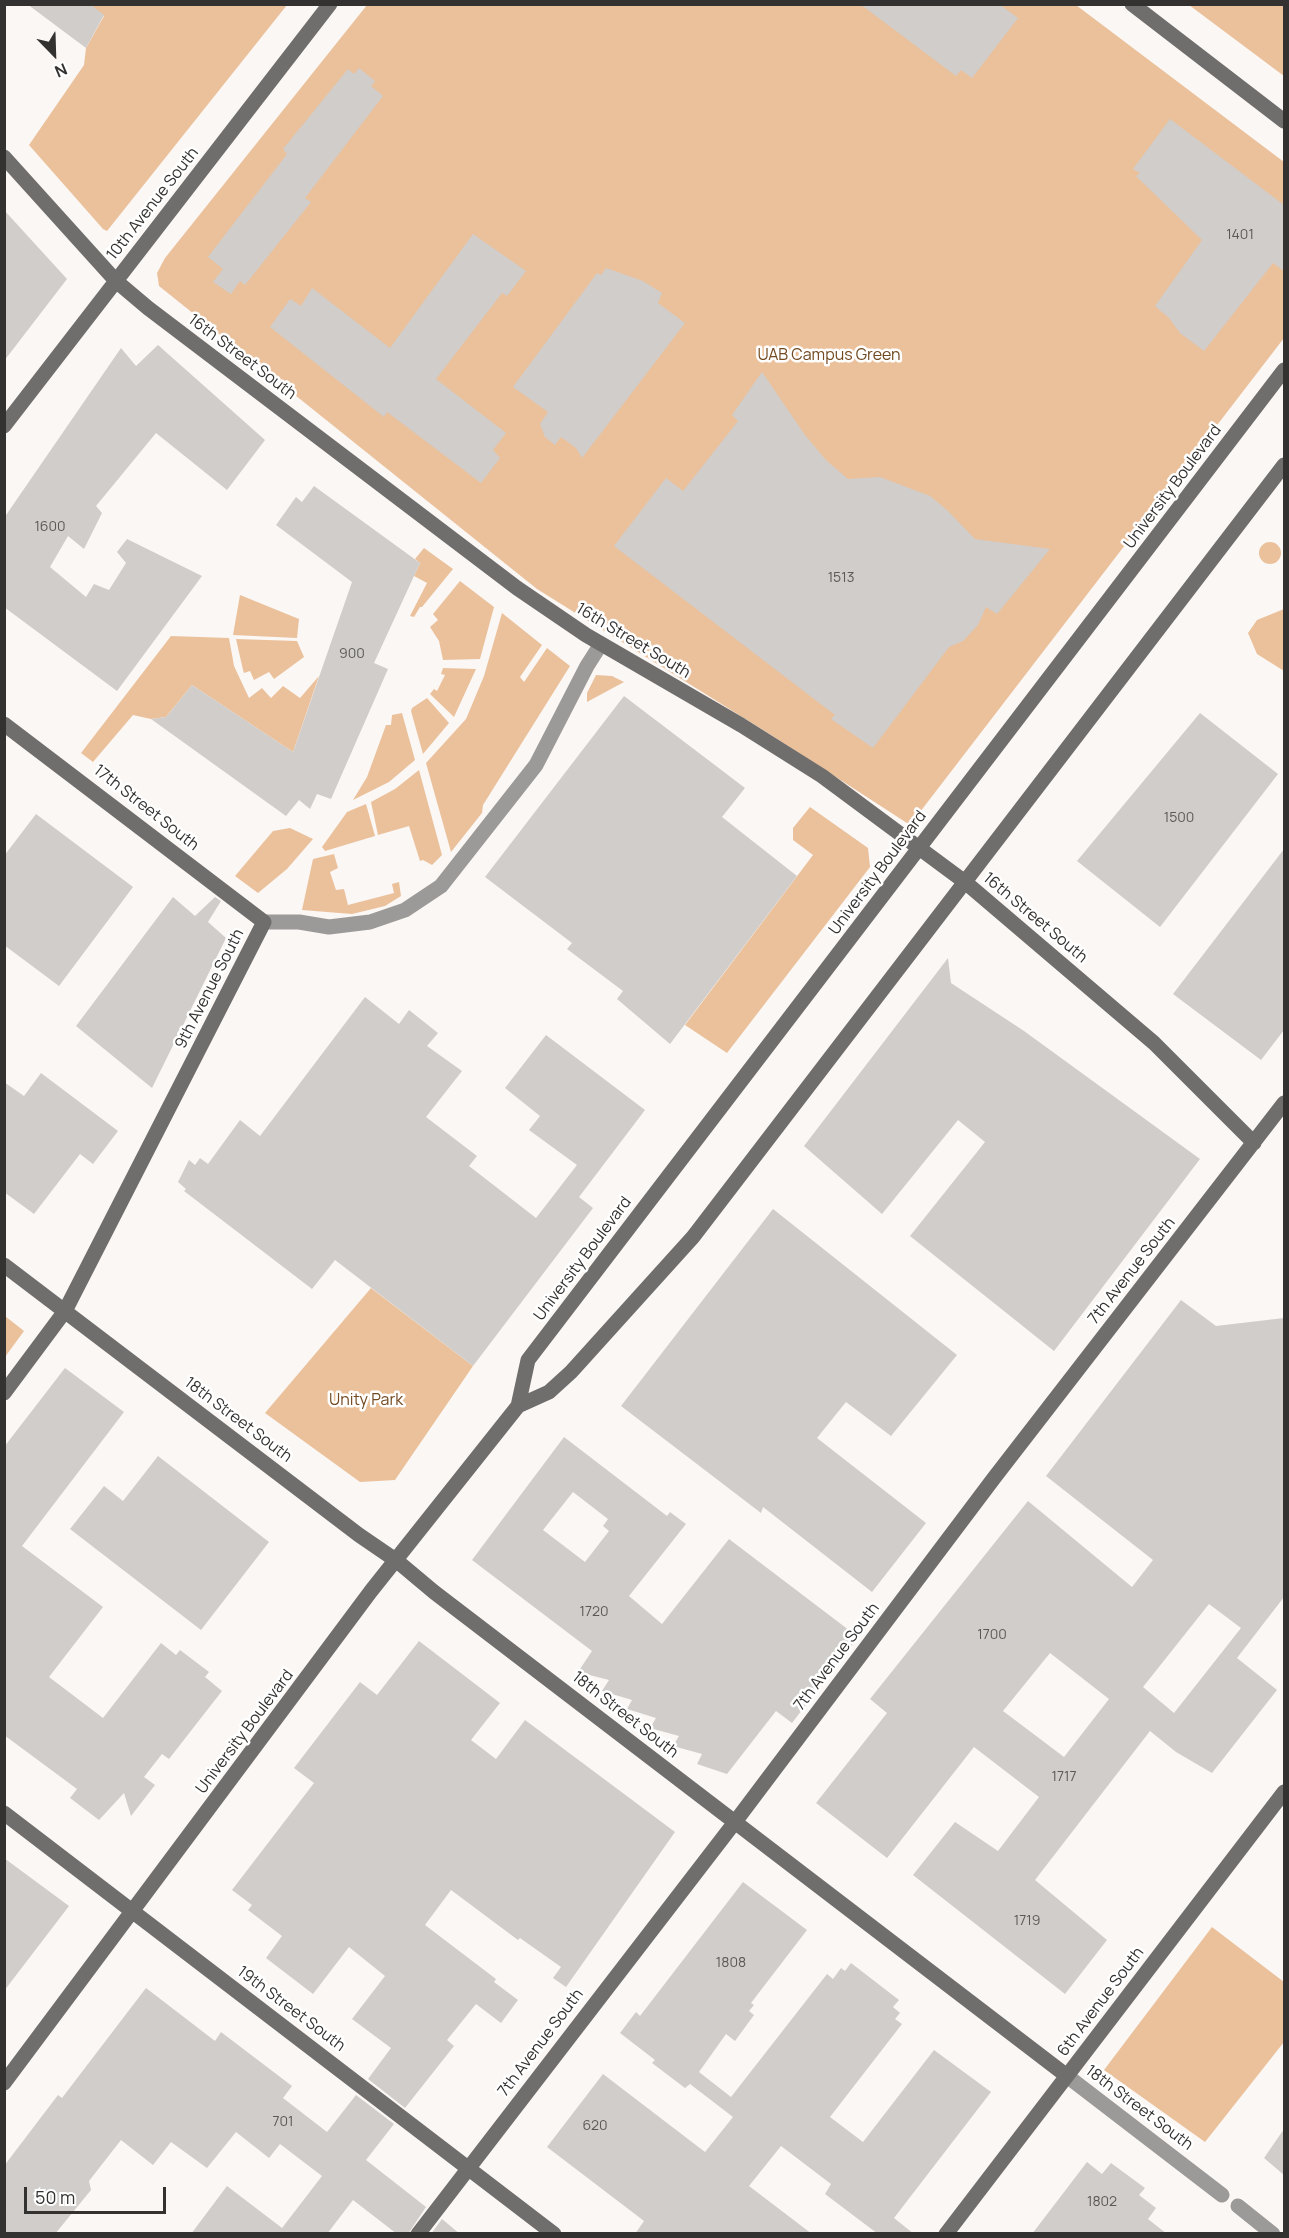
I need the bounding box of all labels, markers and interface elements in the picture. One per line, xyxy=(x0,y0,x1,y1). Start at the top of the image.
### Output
north arrow xyxy=(24,24,84,84)
text: N xyxy=(51,58,71,83)
street label: 10th Avenue South xyxy=(103,144,203,264)
house number: 1401 xyxy=(1226,227,1254,243)
street label: 16th Street South xyxy=(184,310,300,404)
park label: UAB Campus Green xyxy=(757,346,901,366)
street label: University Boulevard xyxy=(1120,421,1226,553)
house number: 1600 xyxy=(34,519,66,535)
house number: 1513 xyxy=(828,570,854,586)
street label: 16th Street South xyxy=(572,599,694,683)
house number: 900 xyxy=(339,646,365,662)
street label: 17th Street South xyxy=(90,761,202,855)
street label: University Boulevard xyxy=(825,807,931,939)
house number: 1500 xyxy=(1164,810,1194,826)
street label: 16th Street South xyxy=(979,869,1091,967)
street label: 9th Avenue South xyxy=(172,926,248,1052)
street label: University Boulevard xyxy=(530,1193,636,1325)
street label: 7th Avenue South xyxy=(1084,1214,1180,1328)
street label: 18th Street South xyxy=(180,1373,296,1467)
park label: Unity Park xyxy=(329,1391,403,1411)
street label: 7th Avenue South xyxy=(790,1599,884,1715)
house number: 1720 xyxy=(579,1604,609,1620)
house number: 1700 xyxy=(977,1627,1007,1643)
street label: University Boulevard xyxy=(192,1666,298,1798)
street label: 18th Street South xyxy=(568,1668,682,1762)
house number: 1717 xyxy=(1052,1769,1076,1785)
house number: 1719 xyxy=(1014,1913,1040,1929)
street label: 6th Avenue South xyxy=(1054,1944,1148,2060)
house number: 1808 xyxy=(716,1955,746,1971)
street label: 19th Street South xyxy=(233,1962,349,2056)
street label: 7th Avenue South xyxy=(494,1985,588,2101)
street label: 18th Street South xyxy=(1081,2061,1197,2155)
house number: 701 xyxy=(272,2114,294,2130)
house number: 620 xyxy=(582,2118,608,2134)
scale bar xyxy=(27,2175,170,2213)
text: 50 m xyxy=(35,2185,75,2209)
house number: 1802 xyxy=(1087,2194,1117,2210)

